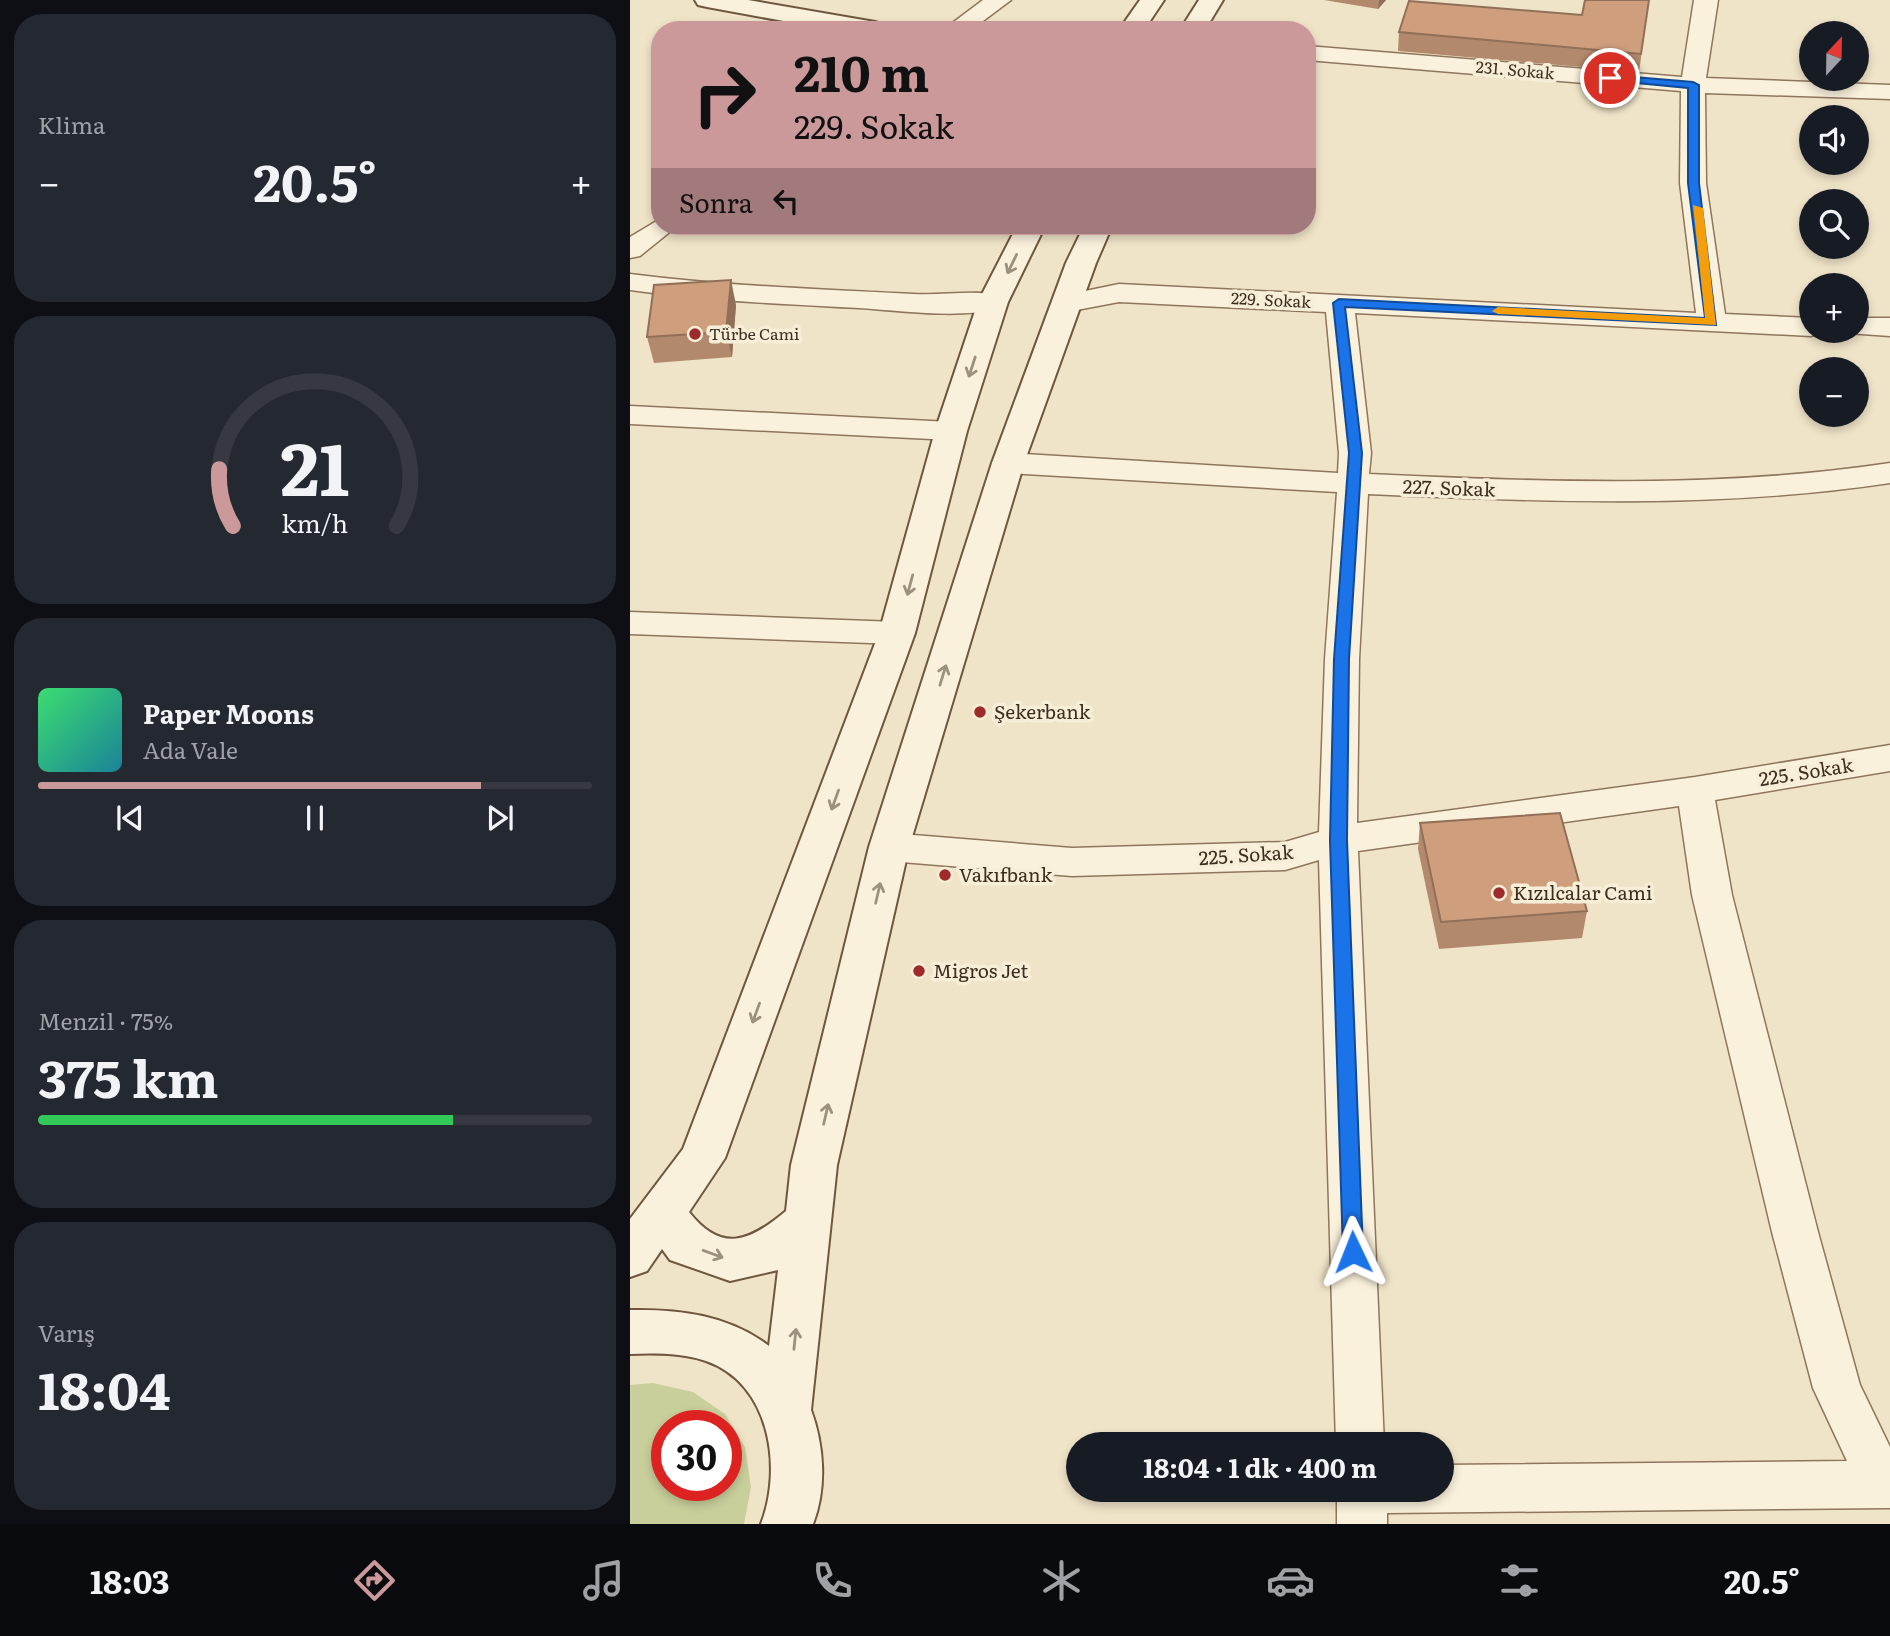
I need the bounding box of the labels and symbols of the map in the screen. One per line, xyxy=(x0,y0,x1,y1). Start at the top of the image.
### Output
north arrow xyxy=(1799,21,1869,91)
pin xyxy=(1580,48,1640,108)
street label: 231. Sokak xyxy=(1475,54,1556,84)
one-way arrow xyxy=(1004,253,1018,274)
street label: 229. Sokak xyxy=(1231,285,1312,313)
place label: Türbe Cami xyxy=(709,321,799,345)
marker: Türbe Cami xyxy=(687,326,703,342)
one-way arrow xyxy=(965,355,977,377)
street label: 227. Sokak xyxy=(1402,471,1496,503)
one-way arrow xyxy=(903,574,916,596)
one-way arrow xyxy=(937,664,950,686)
place label: Şekerbank xyxy=(994,697,1091,725)
marker: Şekerbank xyxy=(972,704,988,720)
street label: 225. Sokak xyxy=(1757,750,1855,792)
one-way arrow xyxy=(828,789,841,811)
street label: 225. Sokak xyxy=(1198,837,1295,871)
place label: Vakıfbank xyxy=(959,860,1053,888)
marker: Vakıfbank xyxy=(937,867,953,883)
place label: Kızılcalar Cami xyxy=(1513,878,1652,906)
one-way arrow xyxy=(872,882,886,905)
marker: Kızılcalar Cami xyxy=(1491,885,1507,901)
place label: Migros Jet xyxy=(933,956,1028,984)
marker: Migros Jet xyxy=(911,963,927,979)
one-way arrow xyxy=(749,1002,761,1024)
one-way arrow xyxy=(820,1103,833,1126)
position arrow xyxy=(1316,1215,1390,1289)
one-way arrow xyxy=(701,1249,723,1261)
one-way arrow xyxy=(788,1328,801,1351)
speed limit sign: 30 xyxy=(651,1410,742,1501)

